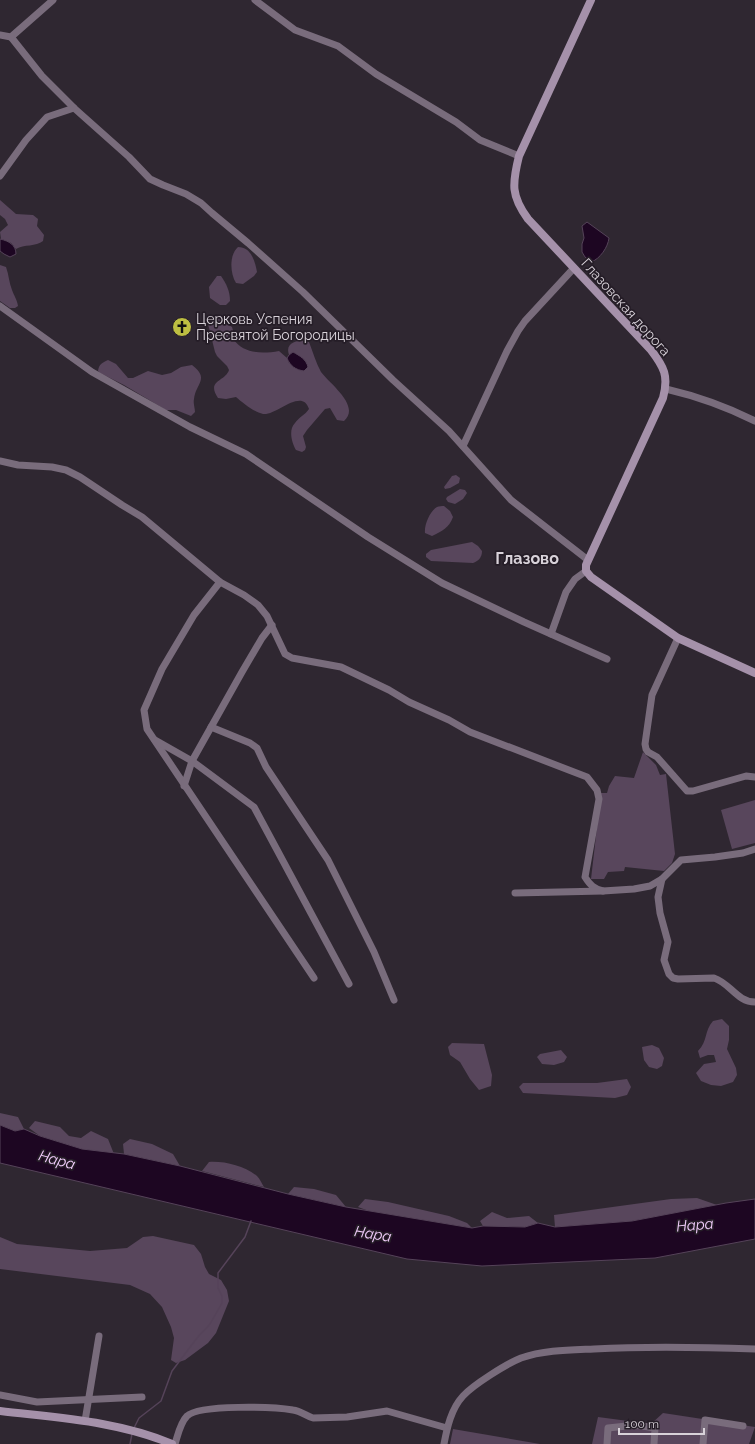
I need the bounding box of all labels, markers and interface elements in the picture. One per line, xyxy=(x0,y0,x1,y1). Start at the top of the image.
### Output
street label: Глазовская дорога xyxy=(578,255,674,359)
place label: Церковь Успения Пресвятой Богородицы xyxy=(196,311,355,343)
church icon: Церковь Успения Пресвятой Богородицы xyxy=(171,316,193,338)
district label: Глазово xyxy=(495,549,559,568)
water label: Нара xyxy=(37,1146,77,1174)
water label: Нара xyxy=(676,1214,714,1236)
water label: Нара xyxy=(353,1222,393,1246)
scale bar xyxy=(619,1410,704,1436)
text: 100 m xyxy=(625,1417,659,1431)

